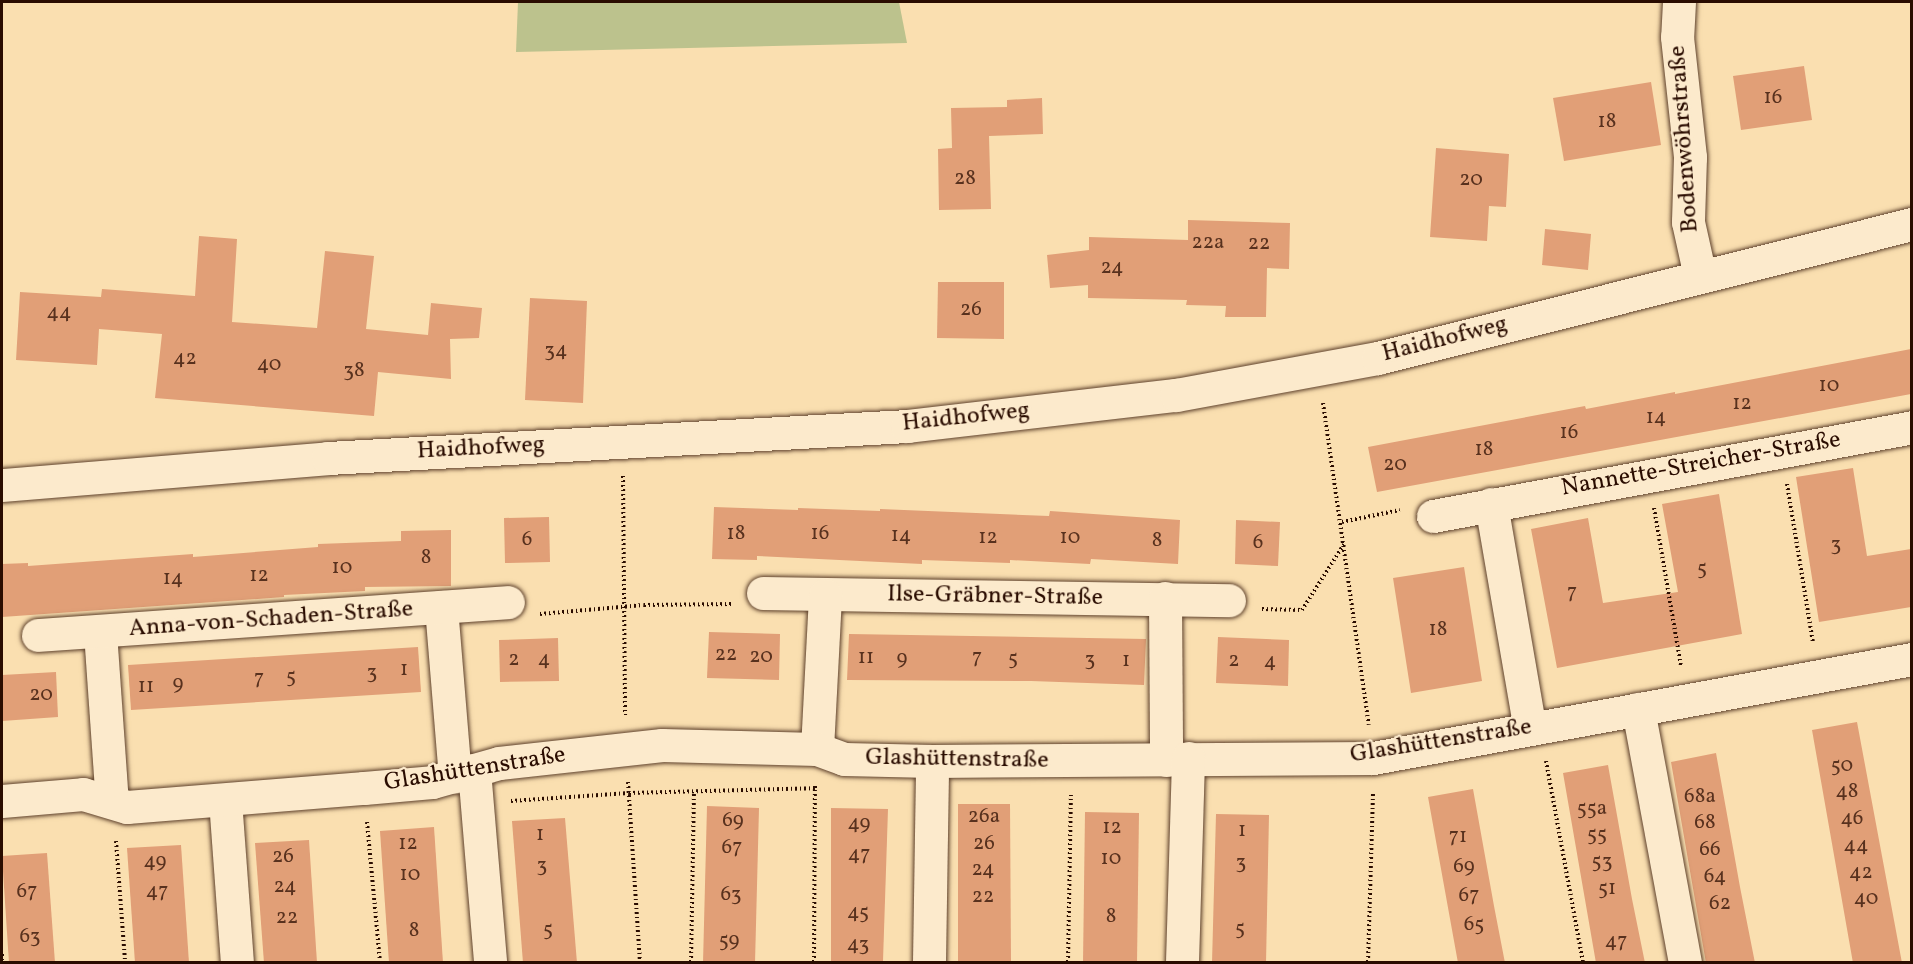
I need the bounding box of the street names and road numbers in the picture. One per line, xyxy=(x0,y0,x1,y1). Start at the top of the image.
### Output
street label: Bodenwöhrstraße xyxy=(1664,44,1706,234)
street label: Haidhofweg xyxy=(1379,311,1511,369)
street label: Haidhofweg xyxy=(901,397,1031,439)
street label: Nannette-Streicher-Straße xyxy=(1559,426,1843,504)
street label: Haidhofweg xyxy=(416,431,546,467)
street label: Ilse-Gräbner-Straße xyxy=(887,581,1103,613)
street label: Anna-von-Schaden-Straße xyxy=(128,596,414,644)
street label: Glashüttenstraße xyxy=(1348,713,1534,771)
street label: Glashüttenstraße xyxy=(382,741,568,799)
street label: Glashüttenstraße xyxy=(865,744,1049,776)

